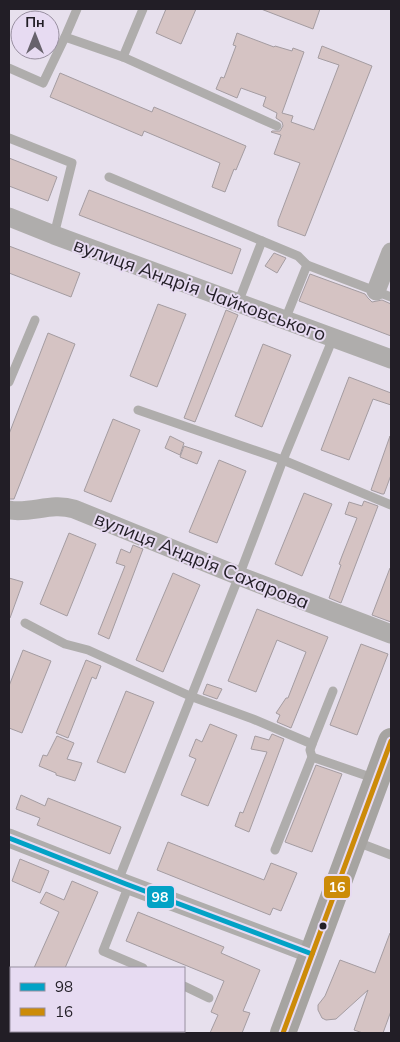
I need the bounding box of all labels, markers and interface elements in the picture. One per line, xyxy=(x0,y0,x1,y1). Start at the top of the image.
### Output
north arrow xyxy=(10,10,60,60)
text: Пн xyxy=(25,13,45,31)
street label: вулиця Андрія Чайковського xyxy=(70,232,330,346)
street label: вулиця Андрія Сахарова xyxy=(91,506,313,614)
line badge: 16 xyxy=(323,875,351,899)
text: 16 xyxy=(329,878,345,896)
line badge: 98 xyxy=(146,885,175,909)
text: 98 xyxy=(152,888,168,906)
unlabelled marker xyxy=(318,921,328,931)
legend xyxy=(10,967,185,1032)
text: 98 xyxy=(55,977,73,996)
text: 16 xyxy=(55,1002,73,1021)

